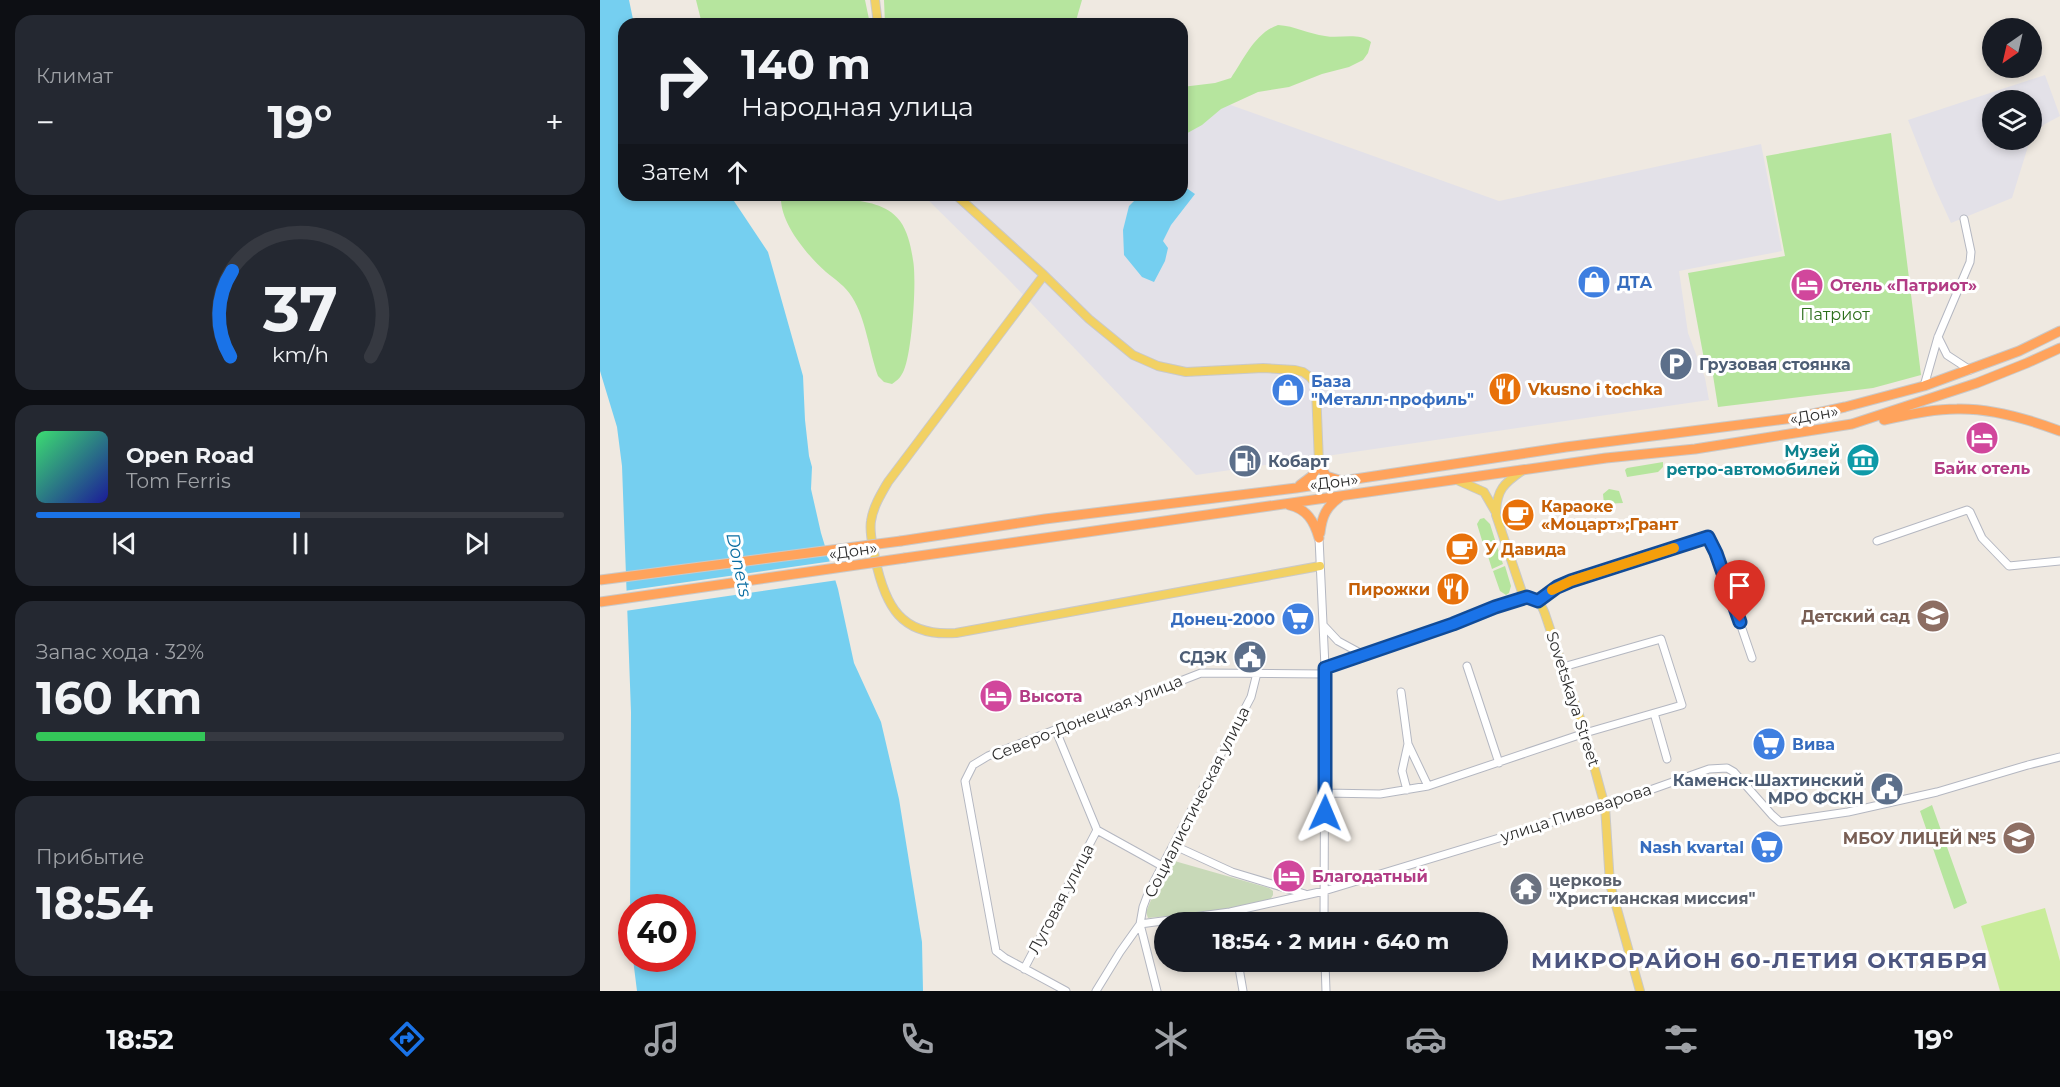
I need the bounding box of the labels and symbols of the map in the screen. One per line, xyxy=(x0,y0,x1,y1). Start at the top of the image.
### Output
north arrow xyxy=(1982,18,2042,78)
shop icon: ДТА xyxy=(1576,264,1612,300)
hotel icon: Отель «Патриот» xyxy=(1789,267,1825,303)
place label: ДТА xyxy=(1617,273,1652,292)
place label: Отель «Патриот» xyxy=(1830,276,1977,295)
park label: Патриот xyxy=(1800,305,1870,324)
parking icon: Грузовая стоянка xyxy=(1658,346,1694,382)
place label: Грузовая стоянка xyxy=(1699,355,1851,374)
restaurant icon: Vkusno i tochka xyxy=(1487,371,1523,407)
shop icon: База "Металл-профиль" xyxy=(1270,372,1306,408)
place label: База "Металл-профиль" xyxy=(1311,372,1474,409)
place label: Vkusno i tochka xyxy=(1527,380,1663,399)
street label: «Дон» xyxy=(1788,401,1840,429)
hotel icon: Байк отель xyxy=(1964,420,2000,456)
place label: Музей ретро-автомобилей xyxy=(1666,442,1840,479)
museum icon: Музей ретро-автомобилей xyxy=(1845,442,1881,478)
fuel station icon: Кобарт xyxy=(1227,443,1263,479)
place label: Кобарт xyxy=(1268,452,1330,471)
place label: Байк отель xyxy=(1934,459,2031,478)
street label: «Дон» xyxy=(1309,470,1359,494)
cafe icon: Караоке «Моцарт»;Грант xyxy=(1500,497,1536,533)
place label: Караоке «Моцарт»;Грант xyxy=(1541,497,1679,534)
water label: Donets xyxy=(721,531,757,599)
cafe icon: У Давида xyxy=(1444,531,1480,567)
street label: «Дон» xyxy=(828,538,878,564)
place label: У Давида xyxy=(1485,540,1566,559)
pin xyxy=(1714,560,1765,622)
restaurant icon: Пирожки xyxy=(1435,571,1471,607)
place label: Пирожки xyxy=(1348,580,1430,599)
school or university icon: Детский сад xyxy=(1915,598,1951,634)
supermarket icon: Донец-2000 xyxy=(1280,601,1316,637)
place label: Детский сад xyxy=(1801,607,1910,626)
place label: Донец-2000 xyxy=(1171,610,1275,629)
street label: Sovetskaya Street xyxy=(1542,629,1604,769)
public building icon: СДЭК xyxy=(1232,639,1268,675)
place label: СДЭК xyxy=(1179,648,1227,667)
street label: Северо-Донецкая улица xyxy=(989,671,1185,765)
hotel icon: Высота xyxy=(978,678,1014,714)
place label: Высота xyxy=(1019,687,1082,706)
street label: Социалистическая улица xyxy=(1140,703,1254,901)
supermarket icon: Вива xyxy=(1751,726,1787,762)
place label: Вива xyxy=(1792,735,1835,754)
place label: Каменск-Шахтинский МРО ФСКН xyxy=(1673,771,1864,808)
public building icon: Каменск-Шахтинский МРО ФСКН xyxy=(1869,771,1905,807)
street label: улица Пивоварова xyxy=(1497,780,1654,847)
position arrow xyxy=(1293,781,1357,845)
school or university icon: МБОУ ЛИЦЕЙ №5 xyxy=(2001,820,2037,856)
place label: МБОУ ЛИЦЕЙ №5 xyxy=(1843,828,1996,848)
supermarket icon: Nash kvartal xyxy=(1749,829,1785,865)
place label: Nash kvartal xyxy=(1640,838,1744,857)
street label: Луговая улица xyxy=(1024,841,1098,957)
hotel icon: Благодатный xyxy=(1271,858,1307,894)
place label: Благодатный xyxy=(1312,867,1428,886)
temple icon: церковь "Христианская миссия" xyxy=(1508,871,1544,907)
place label: церковь "Христианская миссия" xyxy=(1549,871,1755,908)
speed limit sign: 40 xyxy=(618,894,696,972)
district label: МИКРОРАЙОН 60-ЛЕТИЯ ОКТЯБРЯ xyxy=(1531,947,1989,974)

